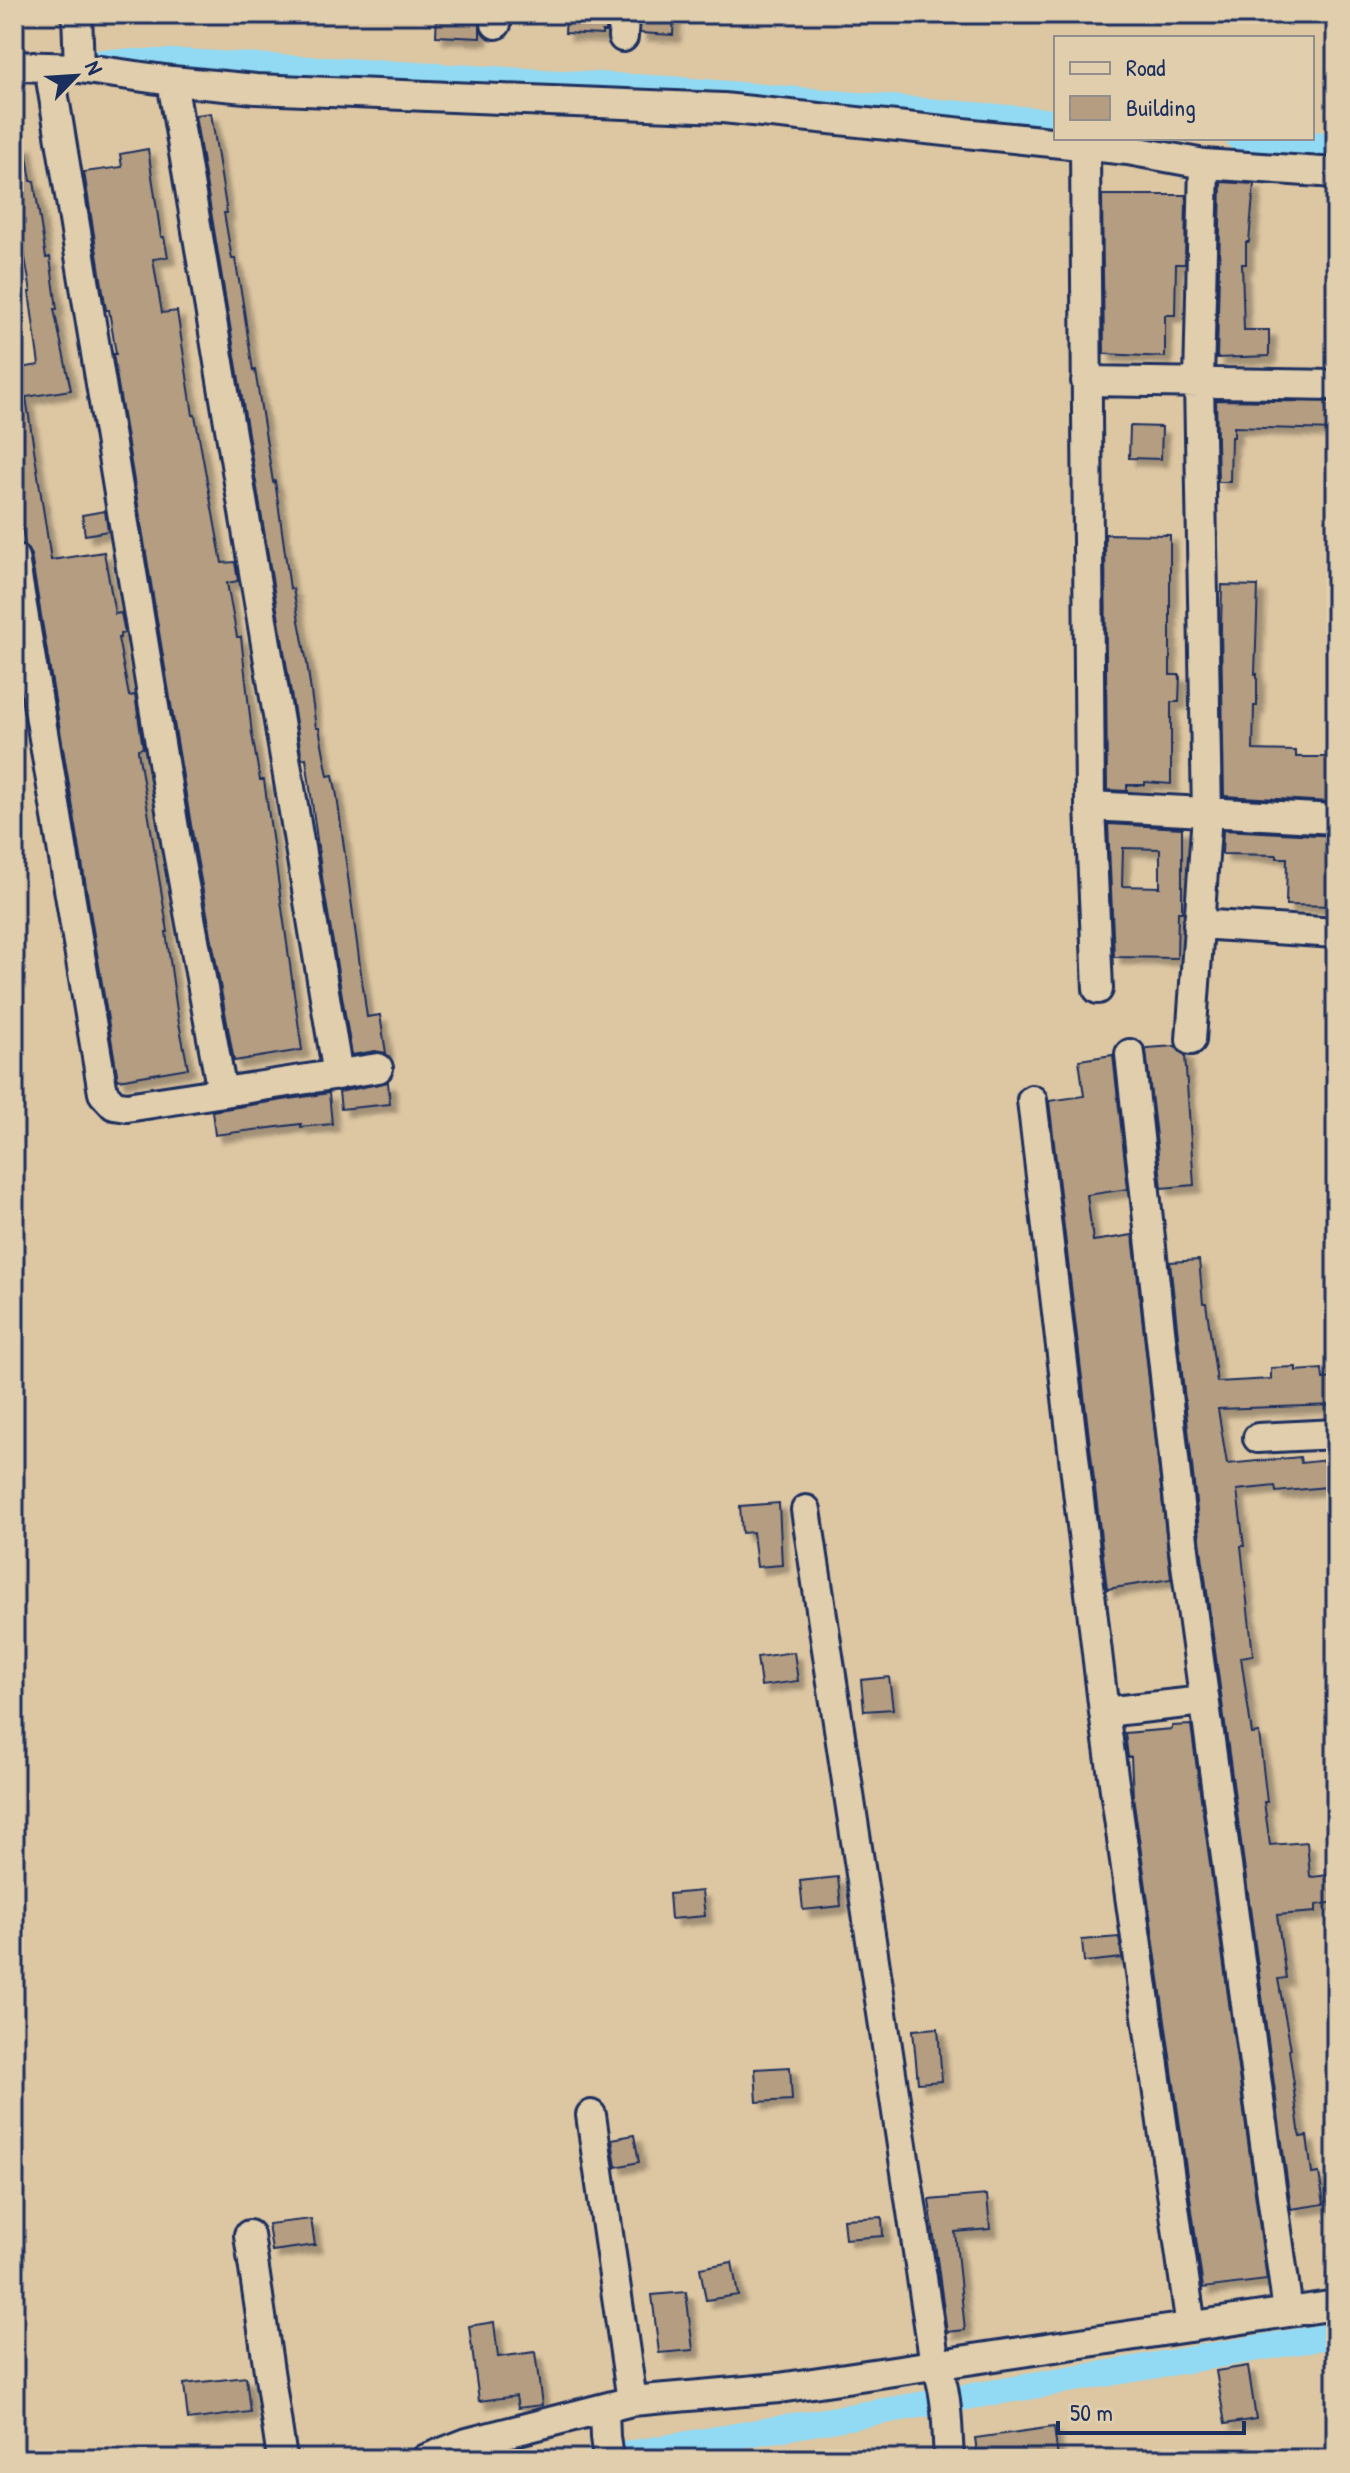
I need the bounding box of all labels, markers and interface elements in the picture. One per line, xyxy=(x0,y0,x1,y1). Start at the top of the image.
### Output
north arrow xyxy=(36,36,116,116)
legend xyxy=(1054,36,1314,140)
text: Road xyxy=(1126,51,1165,83)
text: N xyxy=(78,56,110,79)
text: Building xyxy=(1126,91,1196,123)
scale bar xyxy=(1058,2385,1244,2435)
text: 50 m xyxy=(1070,2396,1113,2428)

